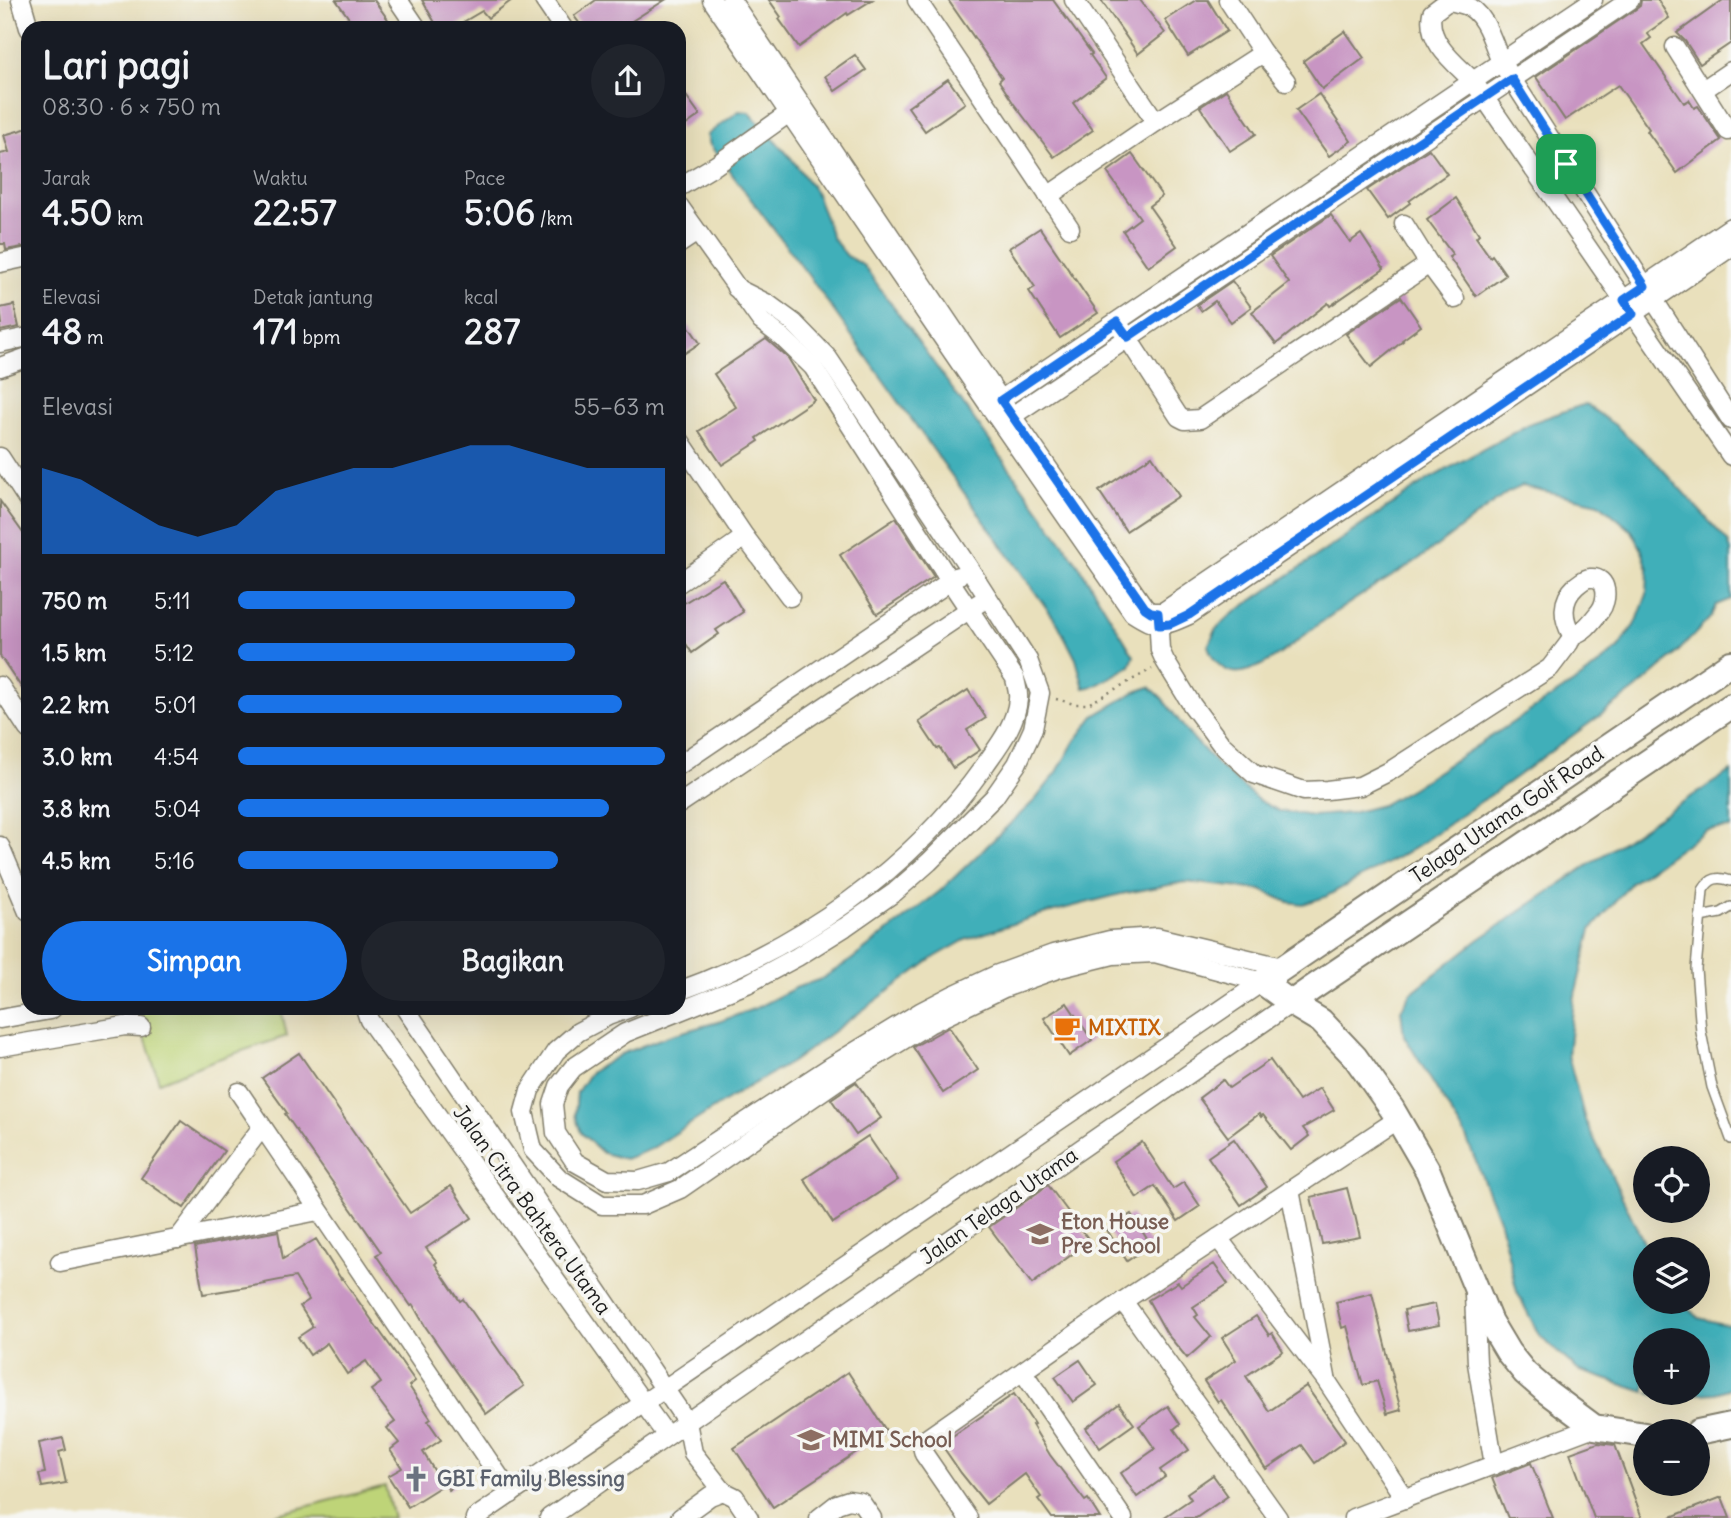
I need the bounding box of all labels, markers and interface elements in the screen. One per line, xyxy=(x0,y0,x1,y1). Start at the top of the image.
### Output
text: Lari pagi xyxy=(42,42,190,89)
button: share xyxy=(591,44,665,118)
text: 08:30 · 6 × 750 m xyxy=(42,92,221,121)
pin xyxy=(1536,134,1596,194)
icon: arrive xyxy=(1547,145,1585,183)
text: Jarak xyxy=(42,166,91,190)
text: Waktu xyxy=(253,166,308,190)
text: Pace xyxy=(464,166,505,190)
text: 4.50 xyxy=(42,190,113,234)
text: 22:57 xyxy=(253,190,337,234)
text: 5:06 xyxy=(464,190,535,234)
text: km xyxy=(113,206,144,230)
text: /km xyxy=(535,206,573,230)
text: Elevasi xyxy=(42,285,101,309)
text: Detak jantung xyxy=(253,285,373,309)
text: kcal xyxy=(464,285,498,309)
text: 48 xyxy=(42,309,82,353)
text: 171 xyxy=(253,309,298,353)
text: 287 xyxy=(464,309,521,353)
text: m xyxy=(82,325,104,349)
text: bpm xyxy=(298,325,340,349)
text: Elevasi xyxy=(42,392,113,421)
text: 55–63 m xyxy=(574,392,665,421)
text: 750 m xyxy=(42,586,107,615)
text: 5:11 xyxy=(154,586,191,615)
text: 1.5 km xyxy=(42,638,107,667)
text: 5:12 xyxy=(154,638,194,667)
text: 2.2 km xyxy=(42,690,109,719)
text: 5:01 xyxy=(154,690,197,719)
street label: Telaga Utama Golf Road xyxy=(1405,740,1609,889)
text: 3.0 km xyxy=(42,742,112,771)
text: 4:54 xyxy=(154,742,199,771)
text: 3.8 km xyxy=(42,794,110,823)
text: 5:04 xyxy=(154,794,201,823)
text: 4.5 km xyxy=(42,846,111,875)
text: 5:16 xyxy=(154,846,195,875)
button: Simpan xyxy=(42,921,347,1001)
button: Bagikan xyxy=(361,921,665,1001)
cafe icon: MIXTIX xyxy=(1052,1013,1082,1043)
place label: MIXTIX xyxy=(1088,1014,1161,1041)
street label: Jalan Citra Bahtera Utama xyxy=(447,1100,618,1320)
street label: Jalan Telaga Utama xyxy=(915,1141,1083,1270)
map controls xyxy=(1633,1146,1710,1496)
button: locate xyxy=(1633,1146,1710,1223)
place label: Eton House Pre School xyxy=(1061,1208,1169,1259)
school or university icon: Eton House Pre School xyxy=(1025,1219,1055,1249)
button: layers xyxy=(1633,1237,1710,1314)
button: + xyxy=(1633,1328,1710,1405)
button: − xyxy=(1633,1419,1710,1496)
school or university icon: MIMI School xyxy=(796,1425,826,1455)
place label: MIMI School xyxy=(832,1426,952,1453)
church icon: GBI Family Blessing xyxy=(401,1464,431,1494)
place label: GBI Family Blessing xyxy=(437,1465,625,1492)

